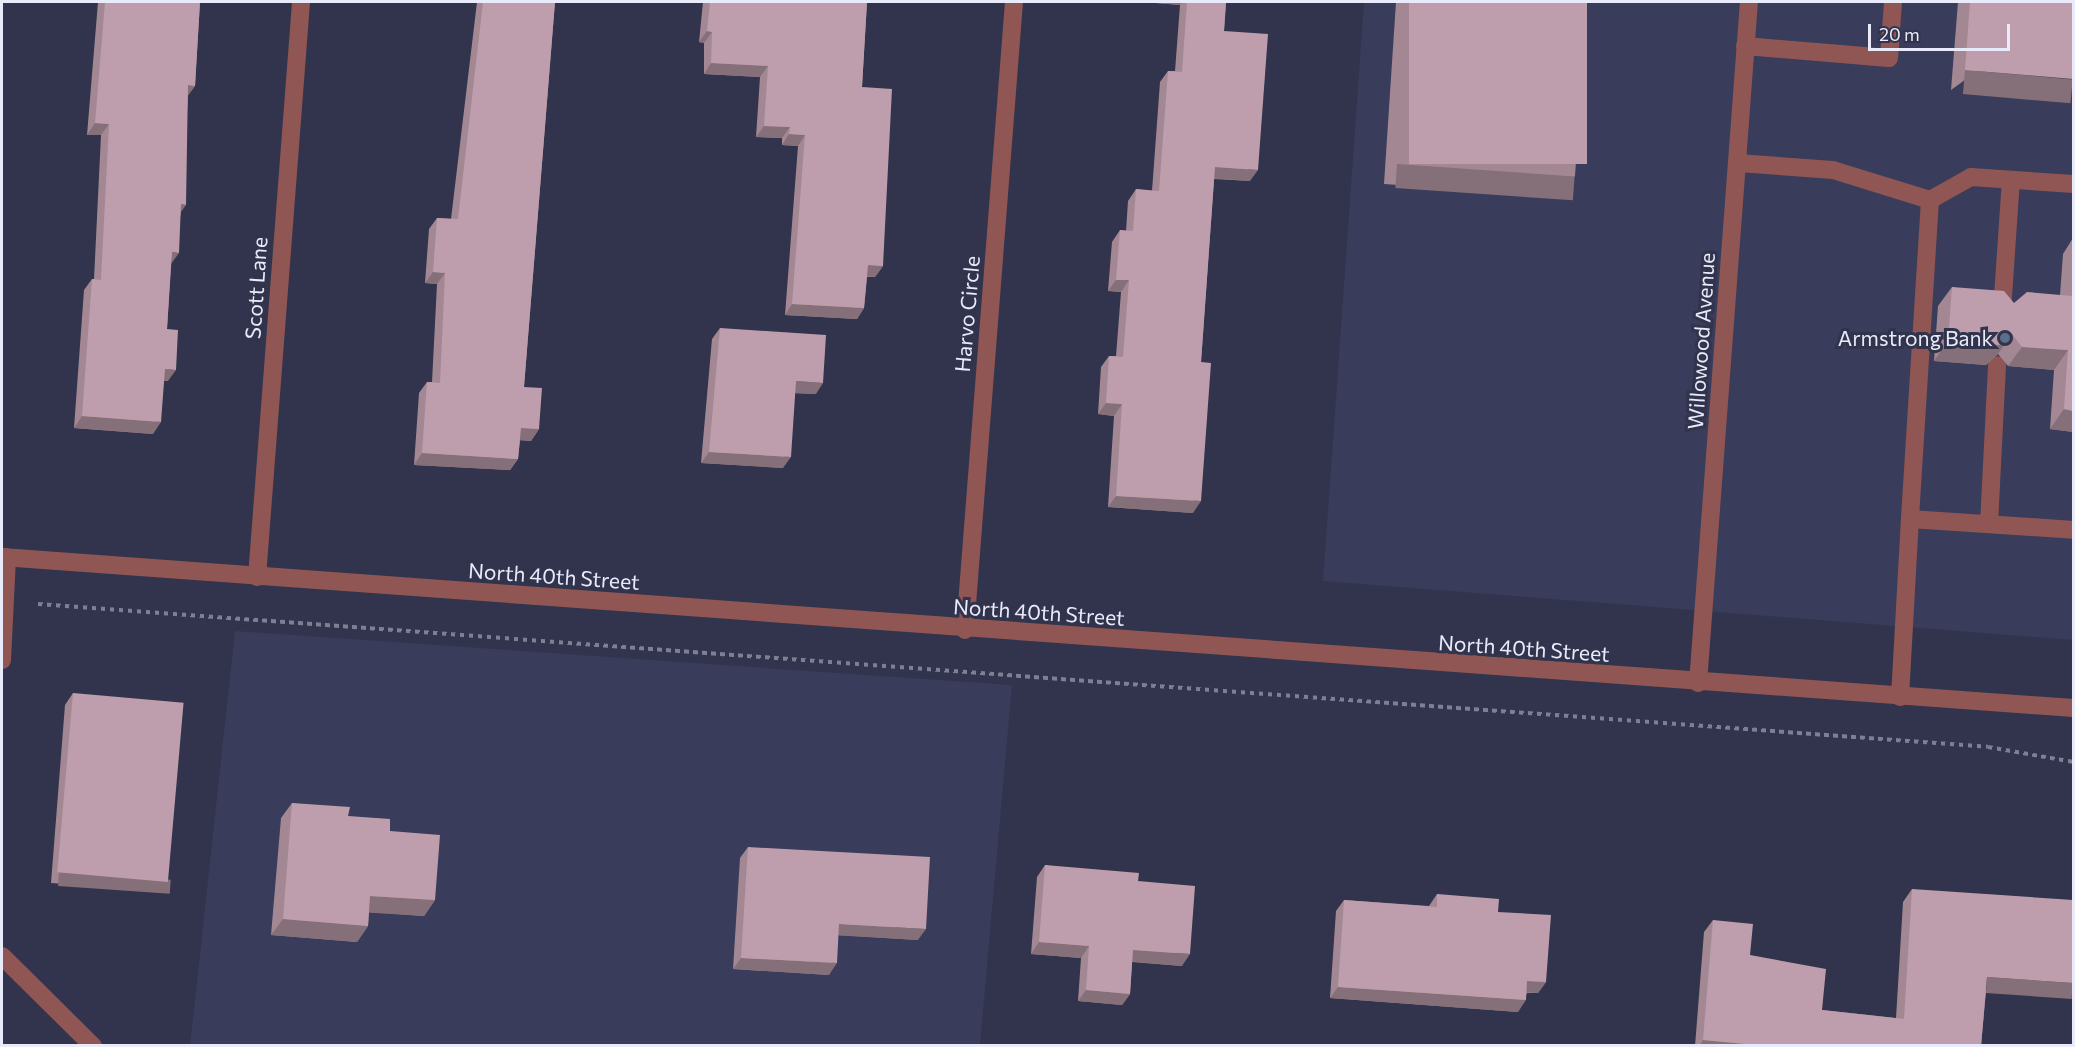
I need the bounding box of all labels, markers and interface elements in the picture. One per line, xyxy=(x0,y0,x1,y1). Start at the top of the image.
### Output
scale bar xyxy=(1871,12,2014,50)
text: 20 m xyxy=(1879,23,1920,45)
street label: Scott Lane xyxy=(240,236,272,340)
street label: Willowood Avenue xyxy=(1682,252,1720,430)
street label: Harvo Circle xyxy=(949,255,985,373)
place label: Armstrong Bank xyxy=(1838,325,1993,351)
marker: Armstrong Bank xyxy=(1998,331,2012,345)
street label: North 40th Street xyxy=(467,557,641,595)
street label: North 40th Street xyxy=(952,593,1126,631)
street label: North 40th Street xyxy=(1437,629,1611,667)

